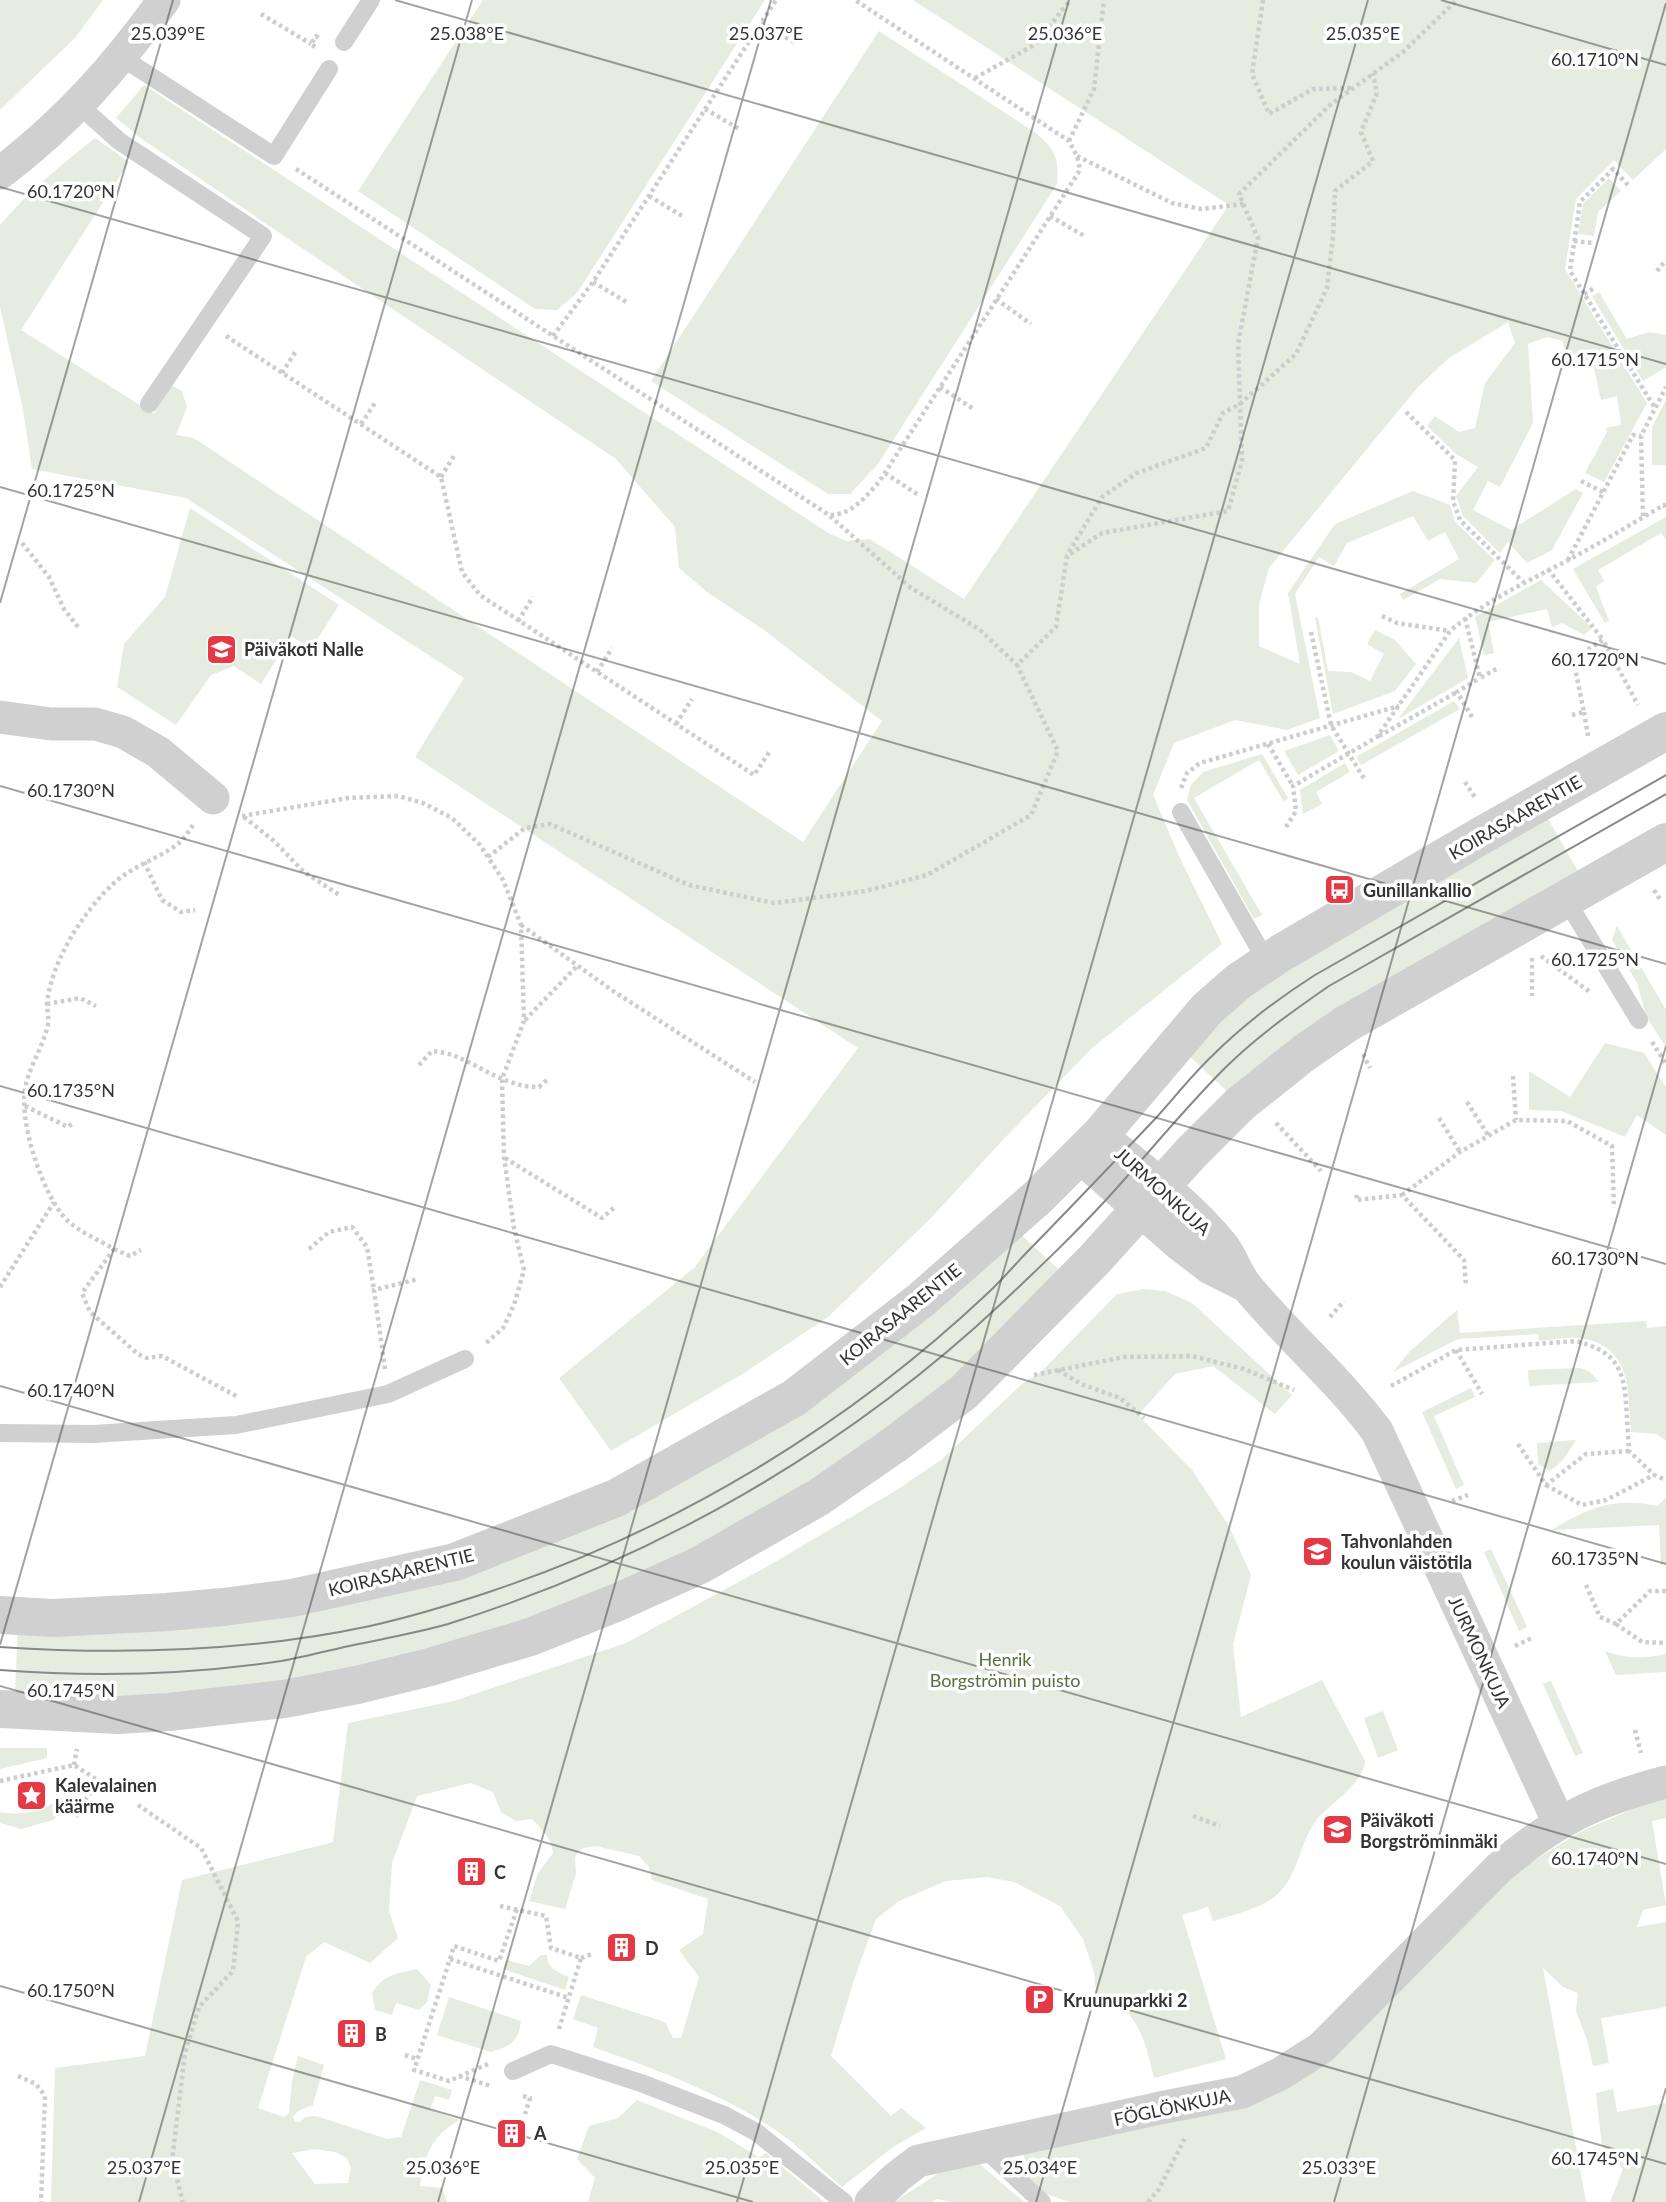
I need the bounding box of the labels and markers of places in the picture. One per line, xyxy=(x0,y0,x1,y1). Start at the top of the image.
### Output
school or university icon: Päiväkoti Nalle xyxy=(204,632,238,666)
place label: Päiväkoti Nalle xyxy=(244,638,364,660)
bus stop icon: Gunillankallio xyxy=(1323,873,1357,907)
place label: Gunillankallio xyxy=(1363,879,1472,901)
place label: Tahvonlahden koulun väistötila xyxy=(1341,1530,1472,1573)
school or university icon: Tahvonlahden koulun väistötila xyxy=(1301,1534,1335,1568)
place label: Kalevalainen käärme xyxy=(55,1774,157,1817)
place icon: Kalevalainen käärme xyxy=(15,1778,49,1812)
place label: Päiväkoti Borgströminmäki xyxy=(1360,1809,1498,1852)
school or university icon: Päiväkoti Borgströminmäki xyxy=(1320,1813,1354,1847)
building icon: C xyxy=(454,1855,488,1889)
place label: C xyxy=(494,1861,506,1883)
building icon: D xyxy=(605,1931,639,1965)
place label: D xyxy=(645,1937,659,1959)
parking icon: Kruunuparkki 2 xyxy=(1023,1983,1057,2017)
place label: Kruunuparkki 2 xyxy=(1063,1989,1187,2011)
building icon: B xyxy=(335,2017,369,2051)
place label: B xyxy=(375,2023,387,2045)
building icon: A xyxy=(494,2116,528,2150)
place label: A xyxy=(533,2122,547,2144)

